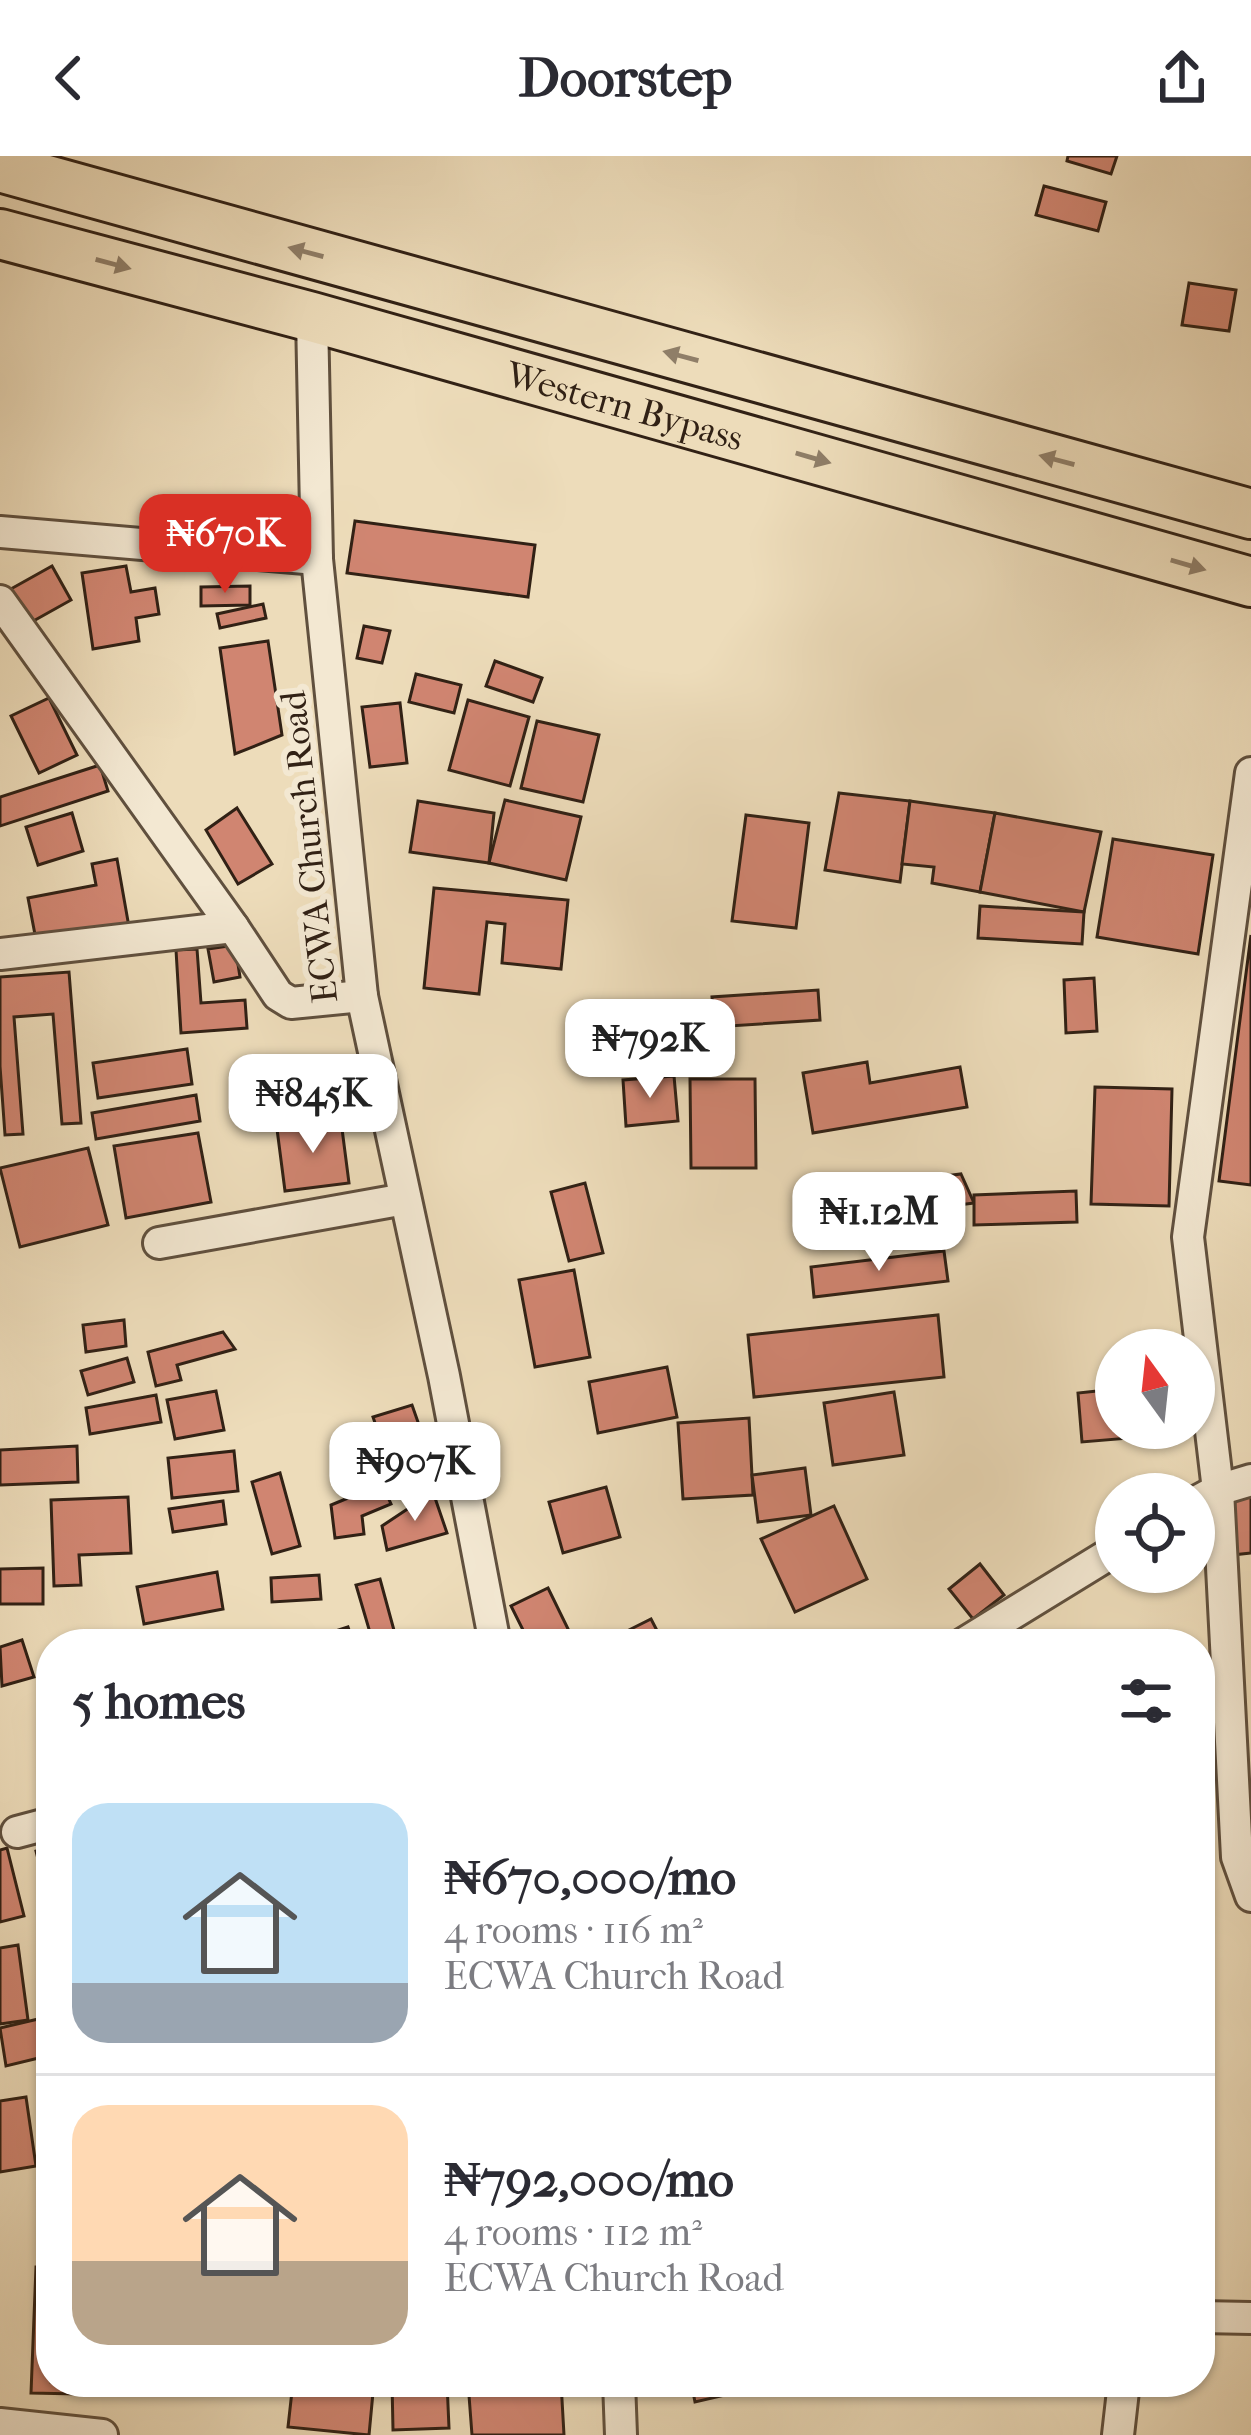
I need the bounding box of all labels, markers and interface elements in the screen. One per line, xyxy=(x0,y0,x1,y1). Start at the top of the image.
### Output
icon: back xyxy=(36,45,102,111)
icon: share xyxy=(1149,45,1215,111)
text: Doorstep xyxy=(519,47,732,110)
one-way arrow xyxy=(287,242,324,261)
one-way arrow xyxy=(95,255,132,274)
one-way arrow xyxy=(663,346,700,365)
street label: Western Bypass xyxy=(501,353,748,460)
one-way arrow xyxy=(794,450,831,469)
one-way arrow xyxy=(1039,450,1076,469)
pin: ₦670K xyxy=(141,494,309,596)
text: ₦670K xyxy=(166,510,284,556)
one-way arrow xyxy=(1170,556,1207,575)
street label: ECWA Church Road xyxy=(272,688,346,1005)
pin: ₦792K xyxy=(566,999,734,1101)
text: ₦792K xyxy=(592,1015,708,1061)
pin: ₦845K xyxy=(229,1054,397,1156)
text: ₦845K xyxy=(256,1070,370,1116)
pin: ₦1.12M xyxy=(781,1172,977,1274)
text: ₦1.12M xyxy=(819,1188,939,1234)
north arrow xyxy=(1095,1329,1215,1449)
map controls xyxy=(1095,1329,1215,1593)
pin: ₦907K xyxy=(331,1422,499,1524)
text: ₦907K xyxy=(356,1438,474,1484)
button: locate xyxy=(1095,1473,1215,1593)
icon: filters xyxy=(1113,1668,1179,1734)
text: 5 homes xyxy=(72,1671,245,1731)
text: ₦670,000/mo xyxy=(444,1847,736,1907)
icon: home xyxy=(168,1851,312,1995)
text: 4 rooms · 116 m² xyxy=(444,1907,703,1953)
text: ECWA Church Road xyxy=(444,1953,784,1999)
text: ₦792,000/mo xyxy=(444,2149,734,2209)
icon: home xyxy=(168,2153,312,2297)
text: 4 rooms · 112 m² xyxy=(444,2209,702,2255)
text: ECWA Church Road xyxy=(444,2255,784,2301)

